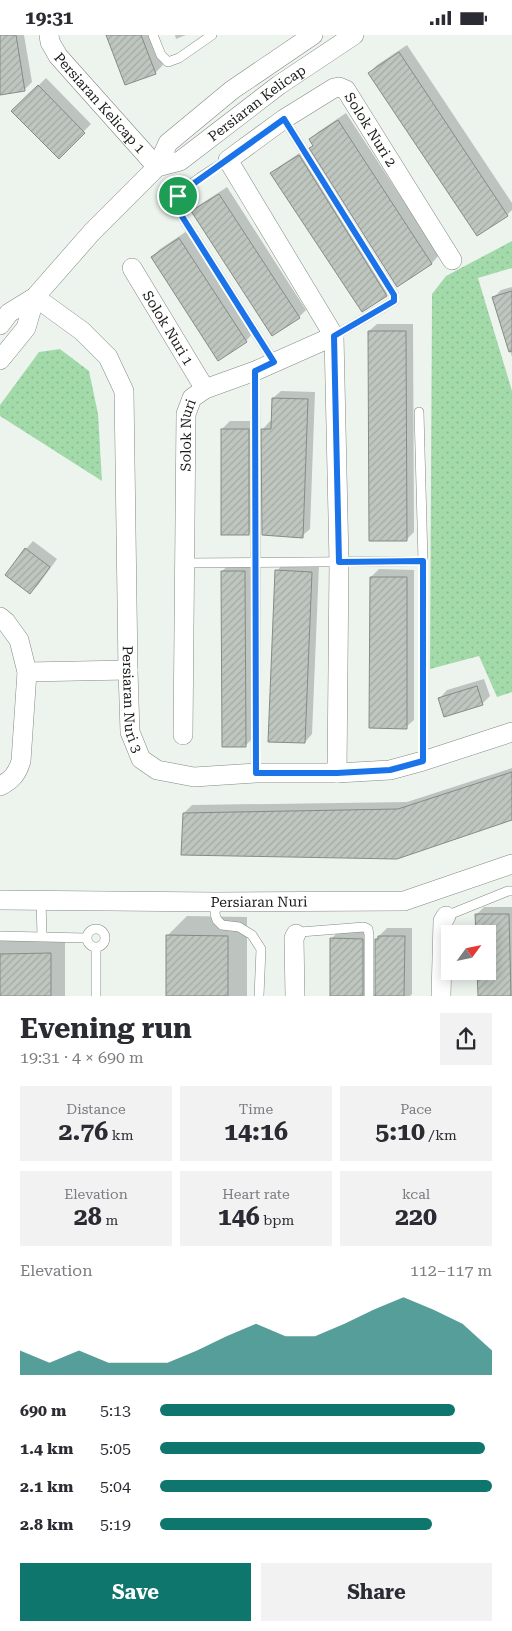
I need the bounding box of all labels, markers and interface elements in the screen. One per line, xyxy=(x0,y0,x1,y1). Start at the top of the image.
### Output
text: 19:31 xyxy=(25,6,74,29)
street label: Persiaran Kelicap 1 xyxy=(51,49,149,156)
street label: Persiaran Kelicap xyxy=(205,62,309,145)
street label: Solok Nuri 2 xyxy=(342,89,400,170)
pin xyxy=(157,175,199,217)
icon: arrive xyxy=(164,182,192,210)
street label: Solok Nuri 1 xyxy=(140,288,197,368)
street label: Solok Nuri xyxy=(177,396,199,472)
street label: Persiaran Nuri 3 xyxy=(120,645,146,755)
street label: Persiaran Nuri xyxy=(211,894,308,910)
north arrow xyxy=(441,925,496,980)
map controls xyxy=(441,925,496,980)
text: Evening run xyxy=(20,1012,192,1045)
button: share xyxy=(440,1013,492,1065)
text: 19:31 · 4 × 690 m xyxy=(20,1048,144,1067)
text: Distance xyxy=(66,1101,126,1117)
text: Time xyxy=(239,1101,273,1117)
text: Pace xyxy=(400,1101,432,1117)
text: 2.76 xyxy=(58,1117,108,1146)
text: 14:16 xyxy=(224,1117,288,1146)
text: 5:10 xyxy=(375,1117,425,1146)
text: km xyxy=(108,1127,134,1143)
text: /km xyxy=(425,1127,457,1143)
text: Elevation xyxy=(64,1186,128,1202)
text: Heart rate xyxy=(222,1186,290,1202)
text: kcal xyxy=(402,1186,430,1202)
text: 28 xyxy=(74,1202,102,1231)
text: 146 xyxy=(218,1202,260,1231)
text: 220 xyxy=(395,1202,437,1231)
text: m xyxy=(102,1212,118,1228)
text: bpm xyxy=(260,1212,294,1228)
text: Elevation xyxy=(20,1261,93,1280)
text: 112–117 m xyxy=(410,1261,492,1280)
text: 690 m xyxy=(20,1401,66,1420)
text: 5:13 xyxy=(100,1401,131,1420)
text: 1.4 km xyxy=(20,1439,73,1458)
text: 5:05 xyxy=(100,1439,131,1458)
text: 2.1 km xyxy=(20,1477,73,1496)
text: 5:04 xyxy=(100,1477,131,1496)
text: 2.8 km xyxy=(20,1515,73,1534)
text: 5:19 xyxy=(100,1515,131,1534)
button: Save xyxy=(20,1563,251,1621)
button: Share xyxy=(261,1563,492,1621)

